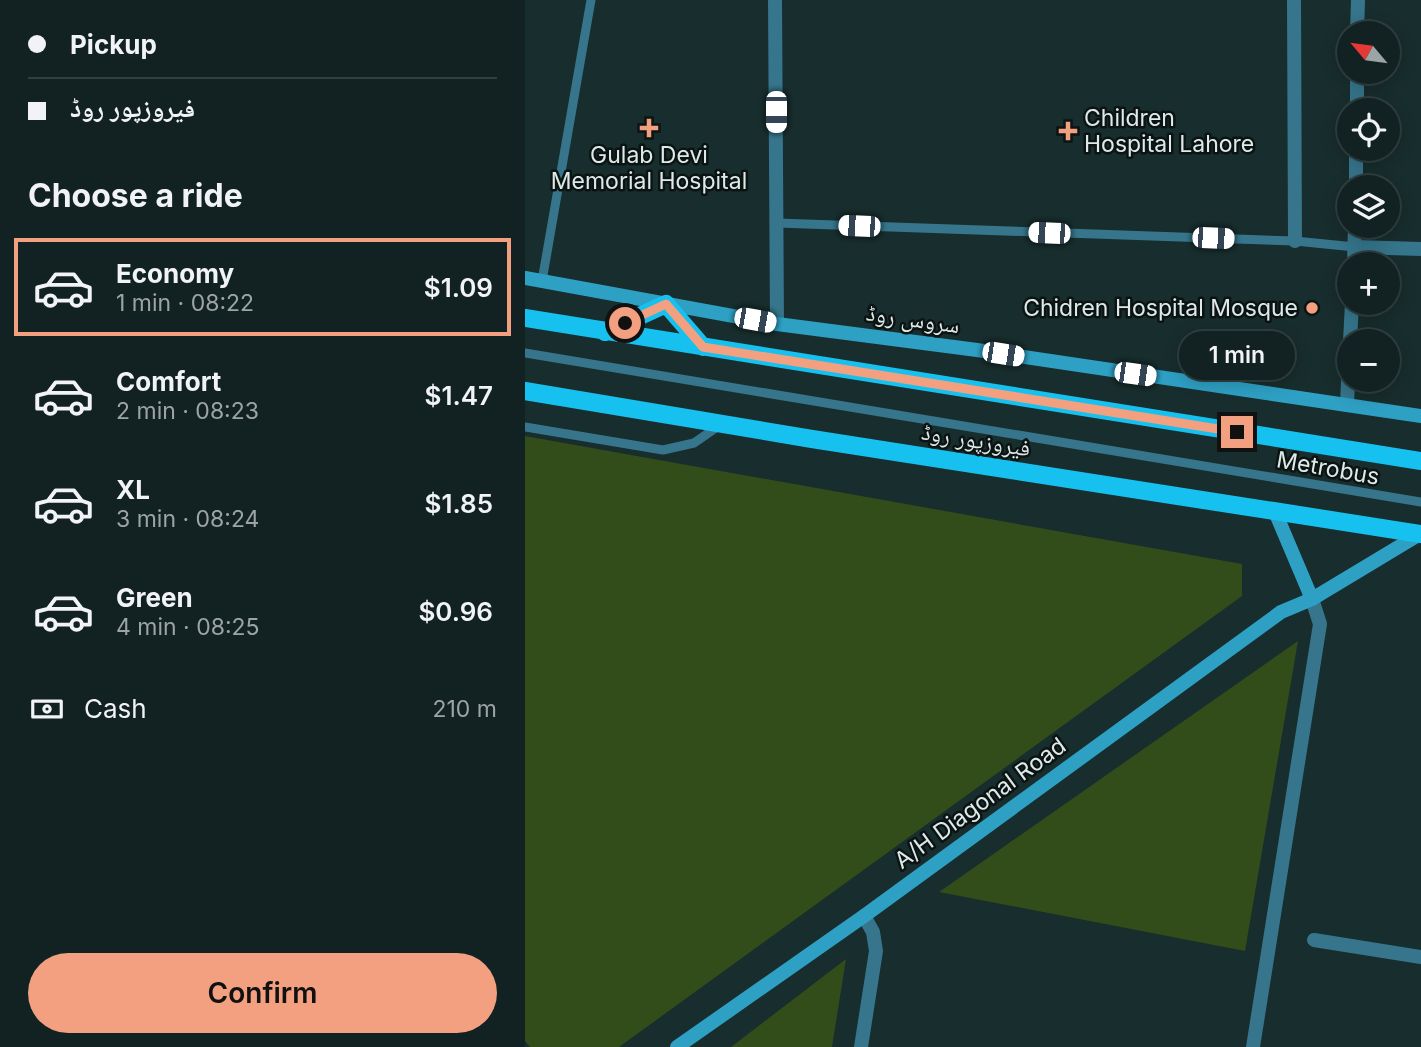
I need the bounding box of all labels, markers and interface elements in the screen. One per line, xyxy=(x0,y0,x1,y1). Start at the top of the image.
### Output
north arrow xyxy=(1337,21,1400,84)
map controls xyxy=(1337,21,1400,392)
text: Pickup xyxy=(70,29,157,60)
car xyxy=(766,91,787,133)
text: فیروزپور روڈ xyxy=(70,92,195,123)
button: locate xyxy=(1337,98,1400,161)
place label: Children Hospital Lahore xyxy=(1084,104,1254,158)
marker: Gulab Devi Memorial Hospital xyxy=(639,118,659,138)
marker: Children Hospital Lahore xyxy=(1058,121,1078,141)
place label: Gulab Devi Memorial Hospital xyxy=(551,141,747,195)
button: layers xyxy=(1337,175,1400,238)
text: Choose a ride xyxy=(28,176,243,215)
car xyxy=(838,215,881,237)
car xyxy=(1028,222,1071,244)
car xyxy=(1192,227,1235,249)
button: + xyxy=(1337,252,1400,315)
icon: car xyxy=(32,256,95,319)
text: Economy xyxy=(116,258,234,289)
text: $1.09 xyxy=(424,272,493,303)
text: 1 min · 08:22 xyxy=(116,289,254,317)
place label: Chidren Hospital Mosque xyxy=(1023,294,1298,322)
street label: سروس روڈ xyxy=(864,299,962,339)
marker: Chidren Hospital Mosque xyxy=(1304,300,1320,316)
car xyxy=(733,306,778,334)
route start xyxy=(609,307,641,339)
button: − xyxy=(1337,329,1400,392)
callout: 1 min xyxy=(1179,330,1295,380)
car xyxy=(981,340,1026,368)
text: 1 min xyxy=(1209,341,1265,369)
car xyxy=(1113,361,1158,387)
icon: car xyxy=(32,364,95,427)
text: Comfort xyxy=(116,366,221,397)
text: $1.47 xyxy=(425,380,493,411)
text: 2 min · 08:23 xyxy=(116,397,259,425)
route end xyxy=(1221,416,1253,448)
street label: فیروزپور روڈ xyxy=(919,418,1033,463)
street label: Metrobus xyxy=(1275,445,1381,491)
icon: car xyxy=(32,472,95,535)
text: XL xyxy=(116,474,150,505)
text: $1.85 xyxy=(424,488,493,519)
text: 3 min · 08:24 xyxy=(116,505,259,533)
icon: car xyxy=(32,580,95,643)
text: Green xyxy=(116,582,193,613)
text: $0.96 xyxy=(418,596,493,627)
text: 4 min · 08:25 xyxy=(116,613,260,641)
icon: cash xyxy=(28,690,66,728)
text: Cash xyxy=(84,693,147,724)
text: 210 m xyxy=(432,695,497,723)
street label: A/H Diagonal Road xyxy=(889,731,1071,875)
button: Confirm xyxy=(28,953,497,1033)

